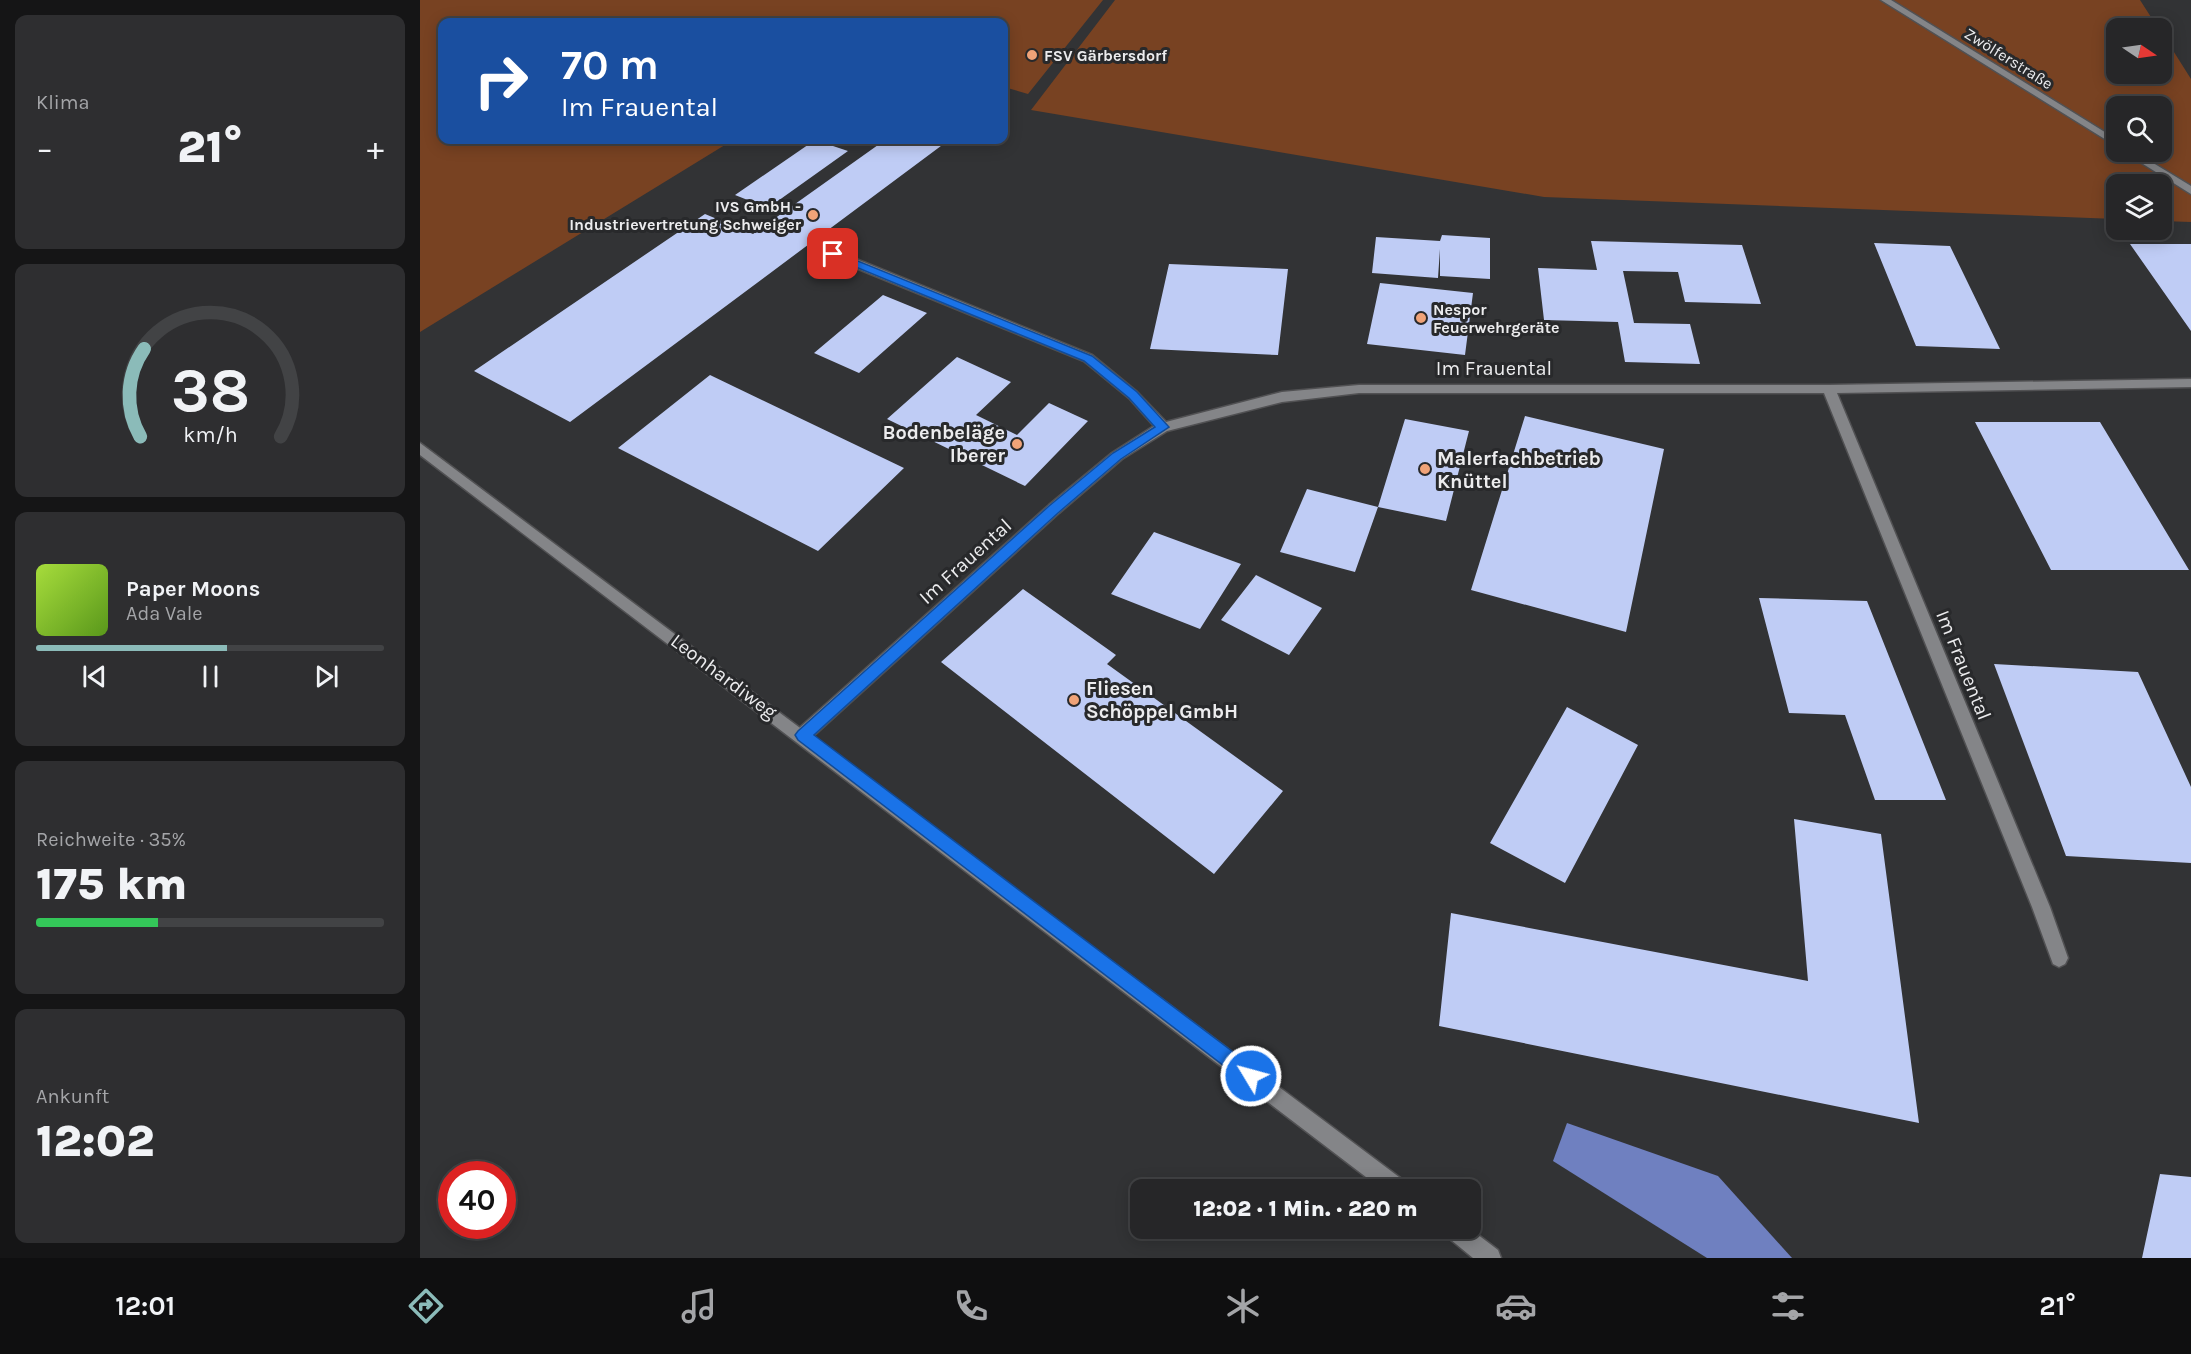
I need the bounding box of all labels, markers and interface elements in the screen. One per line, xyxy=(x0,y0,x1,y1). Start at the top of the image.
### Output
north arrow xyxy=(2106,18,2172,84)
map controls xyxy=(2106,18,2172,240)
street label: Zwölferstraße xyxy=(1961,24,2057,93)
text: 70 m xyxy=(561,40,659,90)
icon: right xyxy=(462,42,540,120)
place label: FSV Gärbersdorf xyxy=(1044,46,1167,65)
marker: FSV Gärbersdorf xyxy=(1025,48,1039,62)
text: Klima xyxy=(36,91,89,114)
text: Im Frauental xyxy=(561,91,718,123)
button: search xyxy=(2106,96,2172,162)
text: 21° xyxy=(177,121,243,173)
text: − xyxy=(36,129,53,167)
text: + xyxy=(367,129,384,167)
button: layers xyxy=(2106,174,2172,240)
place label: IVS GmbH - Industrievertretung Schweiger xyxy=(569,197,802,234)
marker: IVS GmbH - Industrievertretung Schweiger xyxy=(806,208,820,222)
pin xyxy=(807,228,858,279)
icon: arrive xyxy=(816,237,849,270)
place label: Nespor Feuerwehrgeräte xyxy=(1433,300,1559,337)
marker: Nespor Feuerwehrgeräte xyxy=(1414,311,1428,325)
text: 38 xyxy=(170,355,250,428)
street label: Im Frauental xyxy=(1436,357,1552,380)
place label: Bodenbeläge Iberer xyxy=(882,421,1005,467)
text: km/h xyxy=(183,423,237,448)
marker: Bodenbeläge Iberer xyxy=(1010,437,1024,451)
place label: Malerfachbetrieb Knüttel xyxy=(1437,447,1601,493)
marker: Malerfachbetrieb Knüttel xyxy=(1418,462,1432,476)
street label: Im Frauental xyxy=(914,514,1016,609)
text: Paper Moons xyxy=(126,576,260,602)
text: Ada Vale xyxy=(126,602,203,625)
street label: Im Frauental xyxy=(1931,607,1996,723)
street label: Leonhardiweg xyxy=(666,629,781,724)
icon: previous xyxy=(78,660,111,693)
icon: pause xyxy=(194,660,227,693)
icon: next xyxy=(310,660,343,693)
place label: Fliesen Schöppel GmbH xyxy=(1086,677,1238,723)
marker: Fliesen Schöppel GmbH xyxy=(1067,693,1081,707)
text: Reichweite · 35% xyxy=(36,828,186,851)
text: 175 km xyxy=(36,858,187,910)
position arrow xyxy=(1219,1044,1283,1108)
text: Ankunft xyxy=(36,1085,109,1108)
text: 12:02 xyxy=(36,1115,154,1167)
speed limit sign: 40 xyxy=(438,1161,516,1239)
text: 12:02 · 1 Min. · 220 m xyxy=(1193,1196,1418,1222)
icon: directions xyxy=(405,1285,447,1327)
icon: music xyxy=(678,1285,720,1327)
icon: phone xyxy=(950,1285,992,1327)
icon: climate xyxy=(1222,1285,1264,1327)
icon: car xyxy=(1495,1285,1537,1327)
icon: filters xyxy=(1767,1285,1809,1327)
text: 12:01 xyxy=(115,1290,175,1322)
text: 21° xyxy=(2039,1290,2076,1322)

